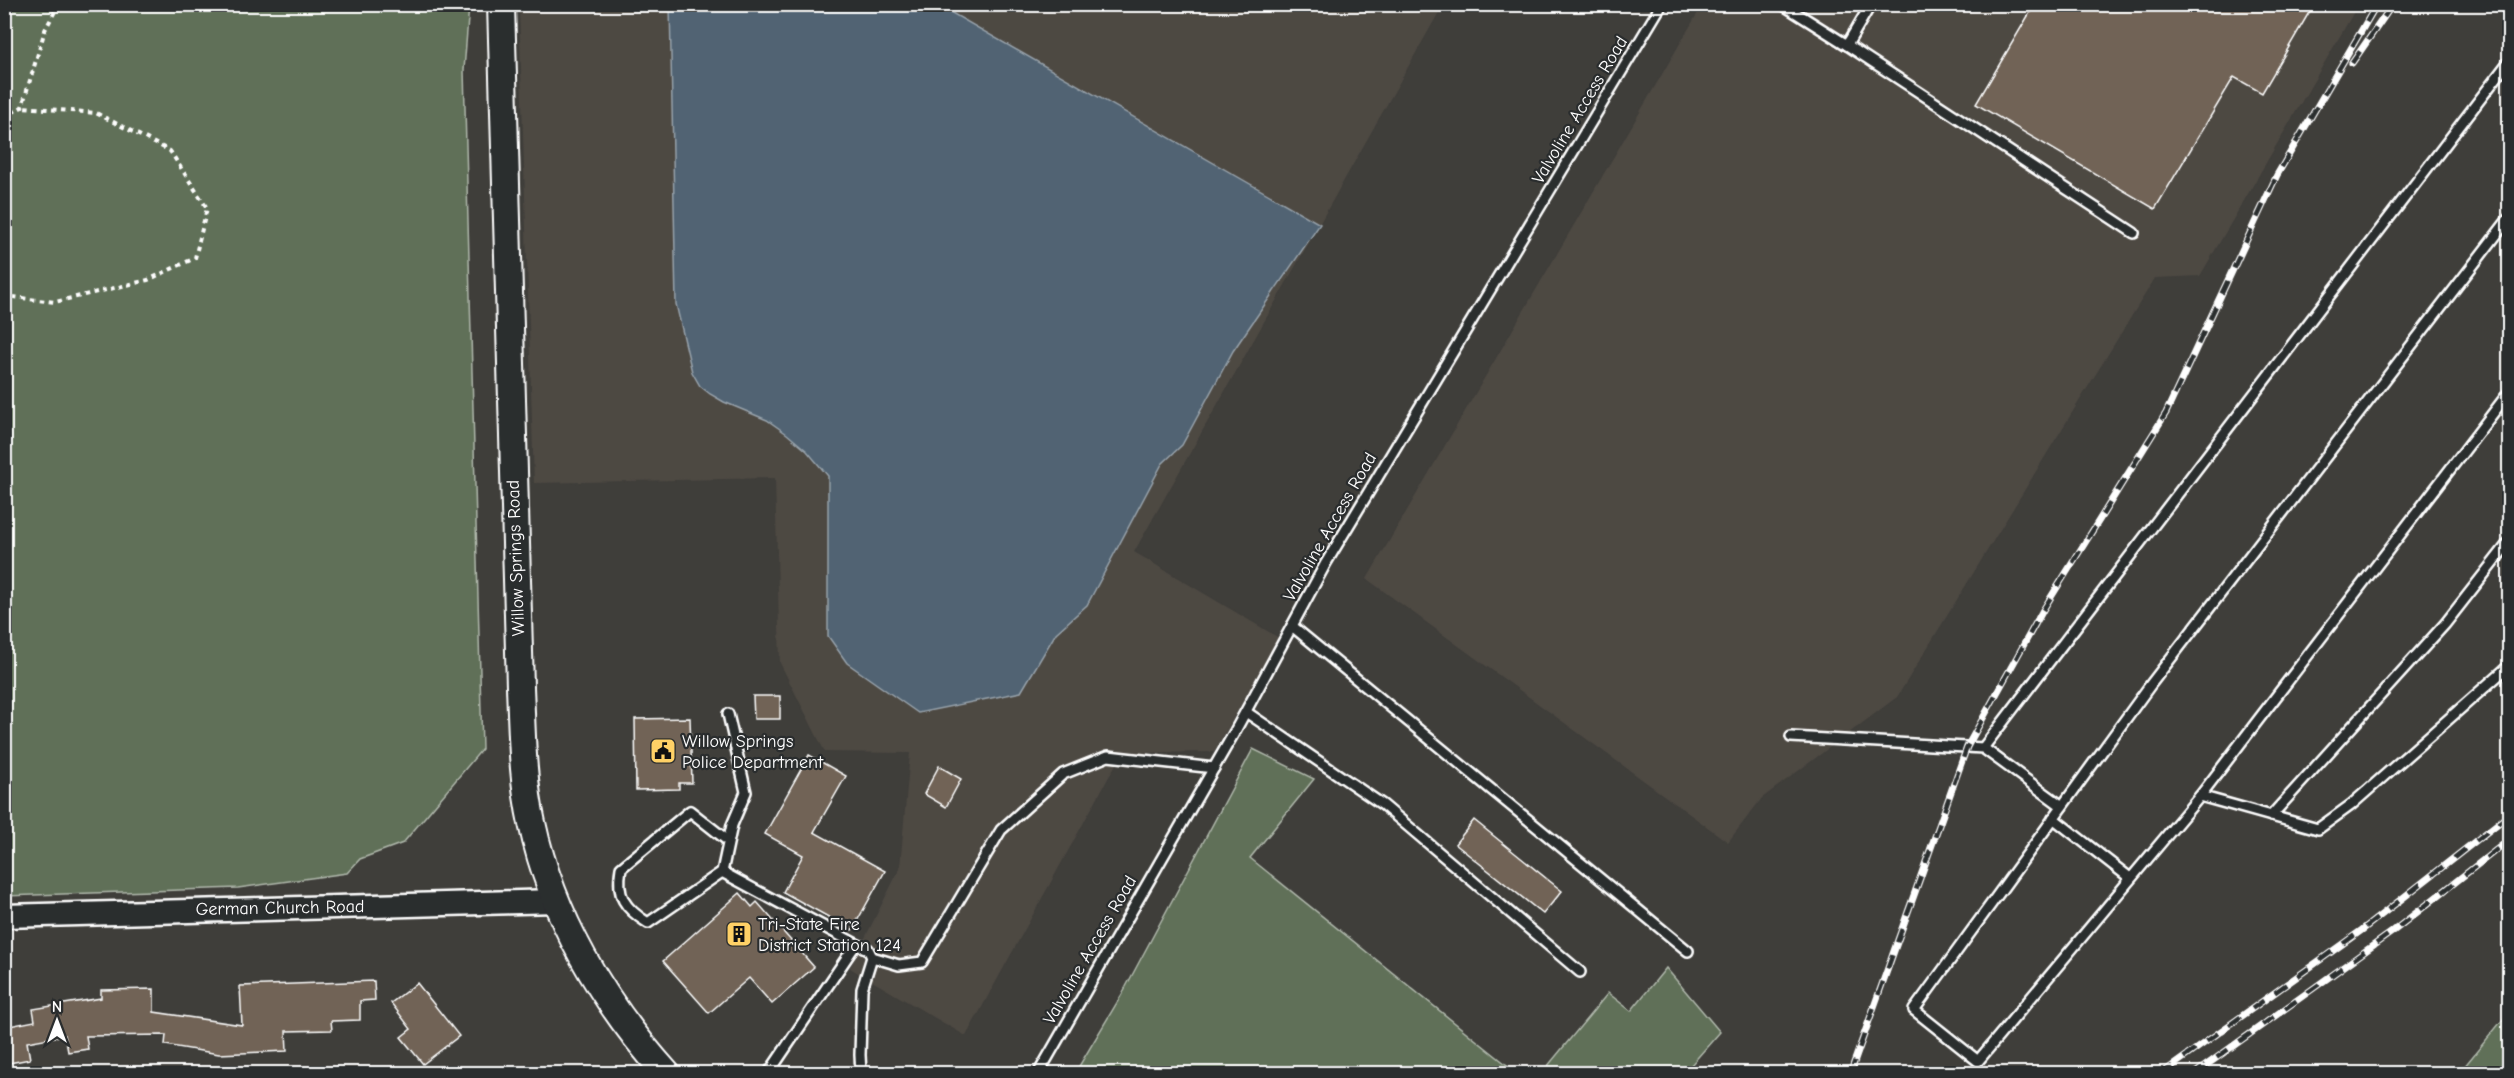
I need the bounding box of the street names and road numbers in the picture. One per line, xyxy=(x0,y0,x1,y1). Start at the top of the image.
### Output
street label: Valvoline Access Road xyxy=(1528,32,1632,188)
street label: Valvoline Access Road xyxy=(1279,449,1381,605)
street label: Willow Springs Road xyxy=(503,480,529,636)
street label: Valvoline Access Road xyxy=(1039,872,1141,1028)
street label: German Church Road xyxy=(195,896,365,920)

